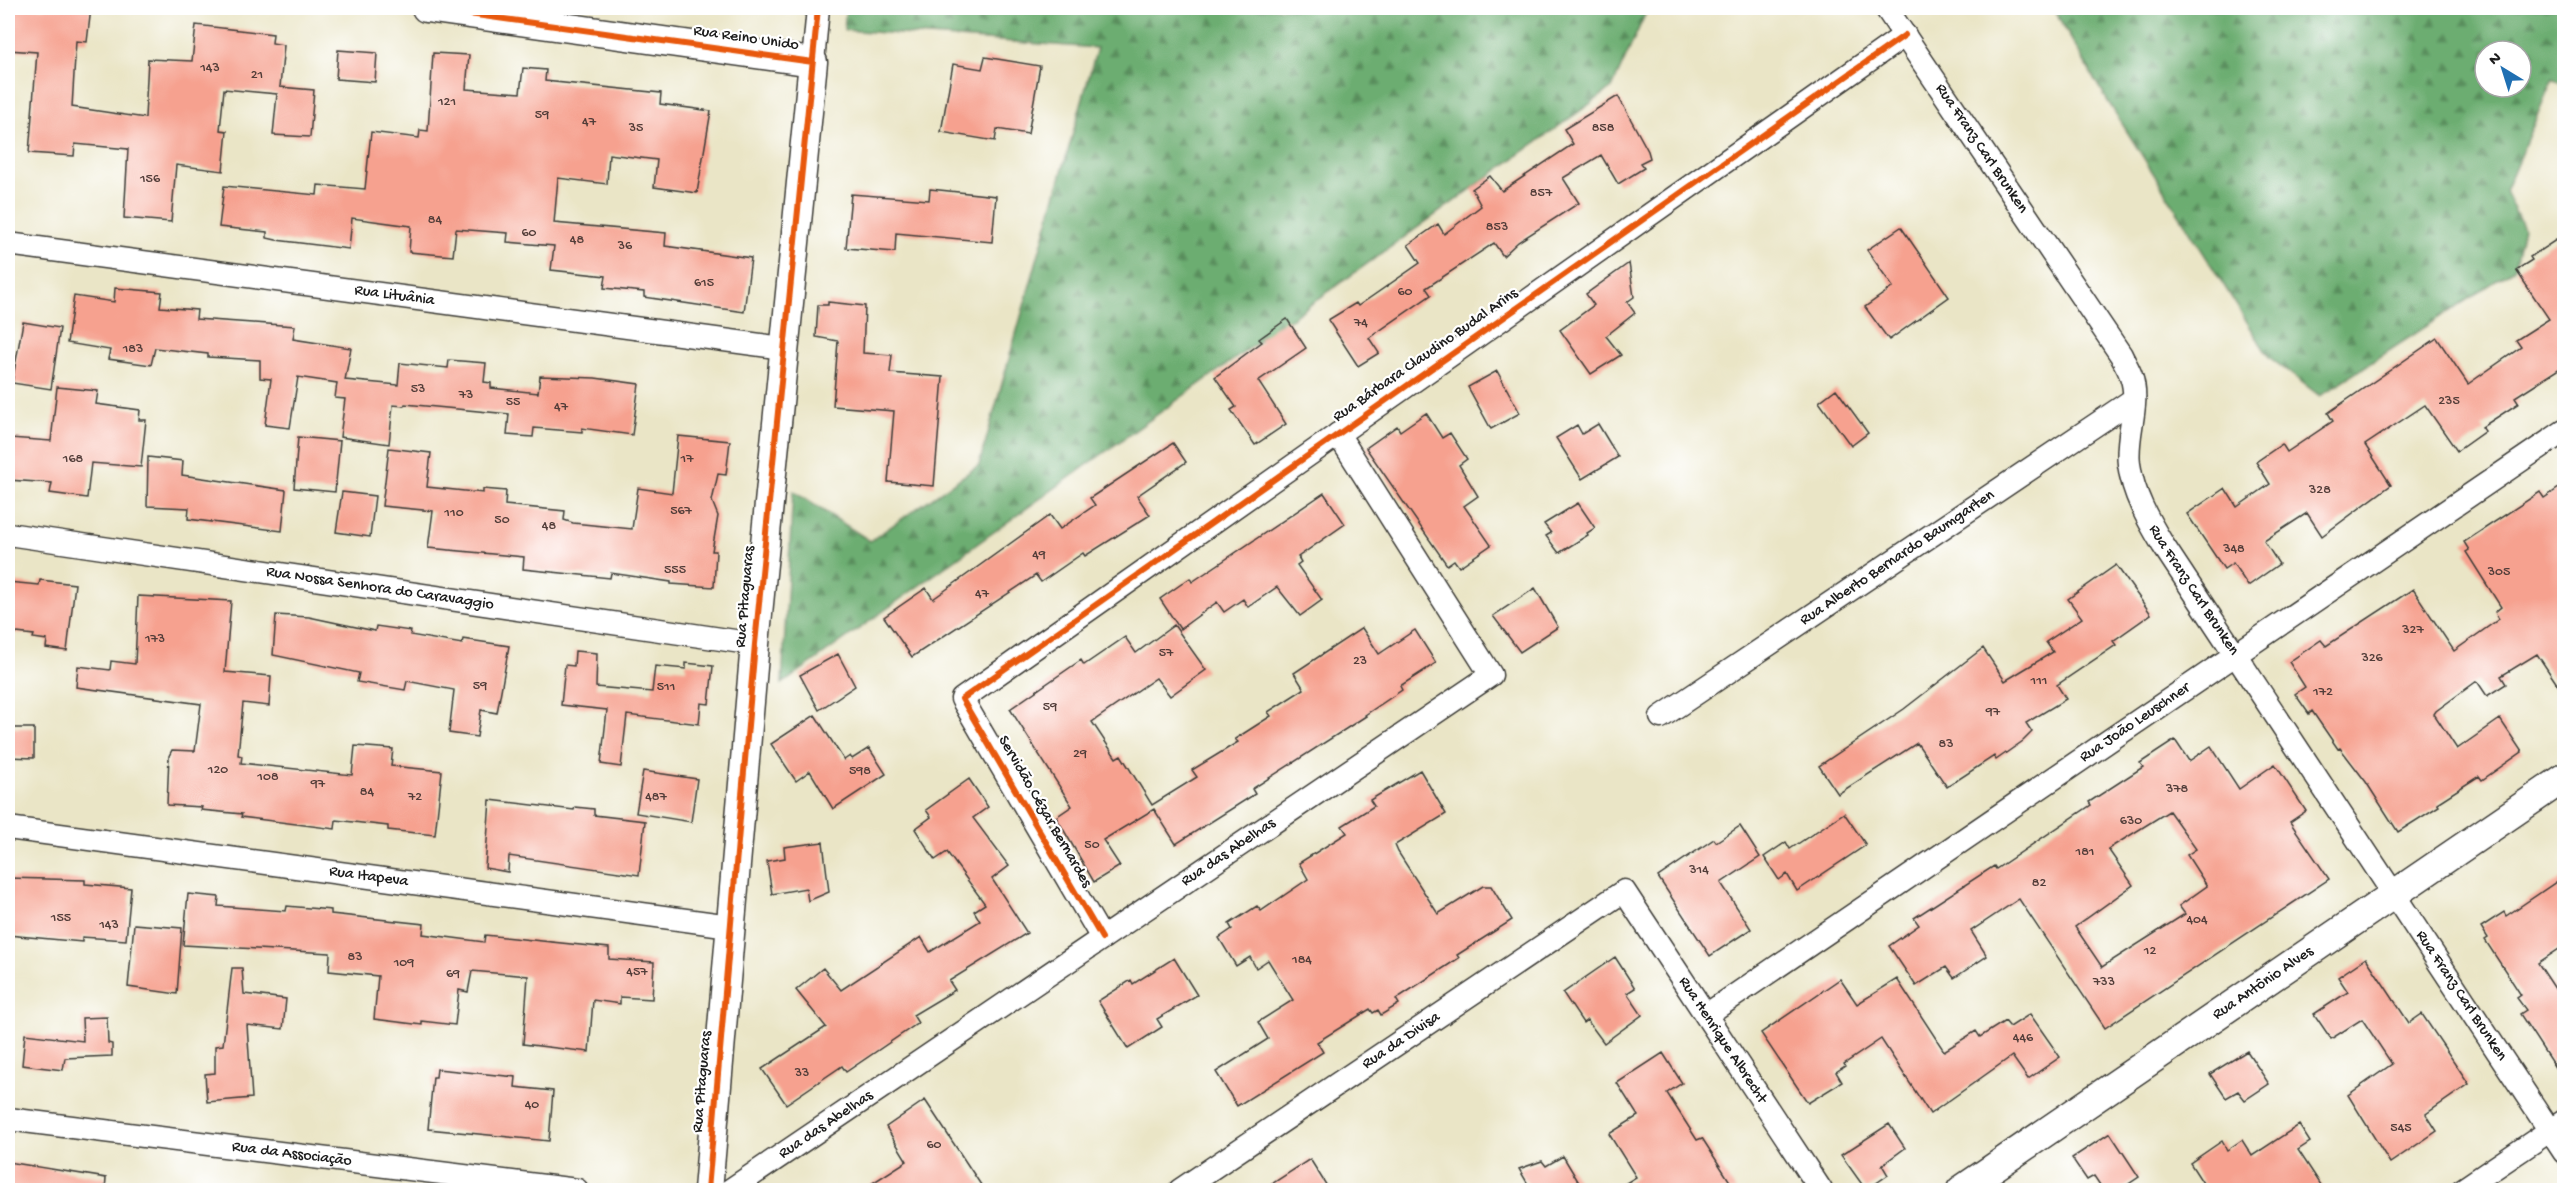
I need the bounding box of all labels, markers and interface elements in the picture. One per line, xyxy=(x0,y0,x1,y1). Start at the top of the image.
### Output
street label: Rua Reino Unido xyxy=(692,22,800,56)
north arrow xyxy=(2473,39,2533,99)
text: N xyxy=(2486,49,2506,71)
house number: 143 xyxy=(199,60,220,77)
house number: 21 xyxy=(251,67,263,84)
street label: Rua Franz Carl Brunken xyxy=(1931,80,2032,217)
house number: 121 xyxy=(437,94,456,111)
house number: 59 xyxy=(535,107,549,124)
house number: 47 xyxy=(582,114,597,131)
house number: 35 xyxy=(628,120,643,137)
house number: 858 xyxy=(1592,120,1615,137)
house number: 156 xyxy=(139,171,161,188)
house number: 857 xyxy=(1530,185,1553,202)
house number: 84 xyxy=(428,212,443,229)
house number: 853 xyxy=(1486,219,1508,236)
house number: 60 xyxy=(521,225,537,242)
house number: 48 xyxy=(570,232,584,249)
house number: 36 xyxy=(617,238,633,255)
house number: 615 xyxy=(694,275,714,292)
street label: Rua Lituânia xyxy=(353,281,437,311)
street label: Rua Bárbara Claudino Budal Arins xyxy=(1330,284,1523,427)
house number: 60 xyxy=(1397,284,1413,301)
house number: 74 xyxy=(1353,315,1368,332)
house number: 183 xyxy=(122,341,143,358)
house number: 53 xyxy=(411,381,425,398)
house number: 73 xyxy=(458,387,473,404)
house number: 235 xyxy=(2438,393,2460,410)
house number: 55 xyxy=(506,394,520,411)
house number: 47 xyxy=(554,399,569,416)
house number: 168 xyxy=(62,451,84,468)
house number: 17 xyxy=(680,451,694,468)
house number: 328 xyxy=(2308,482,2331,499)
street label: Rua Alberto Bernardo Baumgarten xyxy=(1797,486,1999,630)
house number: 567 xyxy=(670,503,693,520)
house number: 110 xyxy=(443,505,464,522)
house number: 50 xyxy=(494,512,510,529)
house number: 48 xyxy=(542,518,556,535)
street label: Rua Franz Carl Brunken xyxy=(2144,522,2243,660)
house number: 348 xyxy=(2222,541,2245,558)
street label: Rua Pitaguaras xyxy=(732,544,760,649)
house number: 49 xyxy=(1032,547,1046,564)
house number: 555 xyxy=(664,562,686,579)
street label: Rua Nossa Senhora do Caravaggio xyxy=(265,563,495,615)
house number: 305 xyxy=(2487,564,2510,581)
house number: 47 xyxy=(975,586,990,603)
house number: 327 xyxy=(2401,622,2424,639)
house number: 173 xyxy=(144,631,165,648)
house number: 57 xyxy=(1159,645,1174,662)
house number: 326 xyxy=(2360,650,2384,667)
house number: 23 xyxy=(1353,653,1367,670)
house number: 111 xyxy=(2030,673,2047,690)
house number: 59 xyxy=(473,678,487,695)
street label: Rua João Leuschner xyxy=(2076,678,2195,767)
house number: 511 xyxy=(657,679,675,696)
house number: 172 xyxy=(2312,684,2333,701)
house number: 59 xyxy=(1043,699,1057,716)
house number: 97 xyxy=(1985,704,2001,721)
street label: Servidão Cézar Bernardes xyxy=(993,733,1096,892)
house number: 83 xyxy=(1939,736,1953,753)
house number: 29 xyxy=(1073,746,1087,763)
house number: 120 xyxy=(207,762,228,779)
house number: 598 xyxy=(849,763,871,780)
house number: 108 xyxy=(256,769,279,786)
house number: 97 xyxy=(310,776,326,793)
house number: 378 xyxy=(2165,781,2188,798)
house number: 84 xyxy=(360,784,375,801)
house number: 72 xyxy=(407,789,422,806)
house number: 487 xyxy=(645,789,668,806)
street label: Rua das Abelhas xyxy=(1178,813,1280,891)
house number: 630 xyxy=(2120,813,2142,830)
house number: 50 xyxy=(1084,837,1100,854)
house number: 181 xyxy=(2075,844,2094,861)
street label: Rua Itapeva xyxy=(328,862,411,892)
house number: 314 xyxy=(1688,862,1709,879)
house number: 82 xyxy=(2032,875,2046,892)
house number: 155 xyxy=(50,910,71,927)
house number: 404 xyxy=(2186,912,2208,929)
house number: 143 xyxy=(98,917,119,934)
street label: Rua Franz Carl Brunken xyxy=(2411,927,2511,1065)
street label: Rua Antônio Alves xyxy=(2209,942,2318,1025)
house number: 12 xyxy=(2143,943,2156,960)
house number: 83 xyxy=(348,949,362,966)
house number: 184 xyxy=(1291,952,1312,969)
house number: 109 xyxy=(393,955,414,972)
house number: 457 xyxy=(626,964,648,981)
house number: 69 xyxy=(446,966,460,983)
street label: Rua Henrique Albrecht xyxy=(1674,973,1772,1108)
house number: 733 xyxy=(2092,974,2115,991)
street label: Rua da Divisa xyxy=(1359,1007,1445,1074)
street label: Rua Pitaguaras xyxy=(689,1029,717,1134)
house number: 446 xyxy=(2013,1030,2034,1047)
house number: 33 xyxy=(794,1065,809,1082)
street label: Rua das Abelhas xyxy=(775,1086,878,1164)
house number: 40 xyxy=(525,1097,539,1114)
house number: 545 xyxy=(2390,1120,2412,1137)
house number: 60 xyxy=(926,1137,942,1154)
street label: Rua da Associação xyxy=(231,1138,353,1171)

